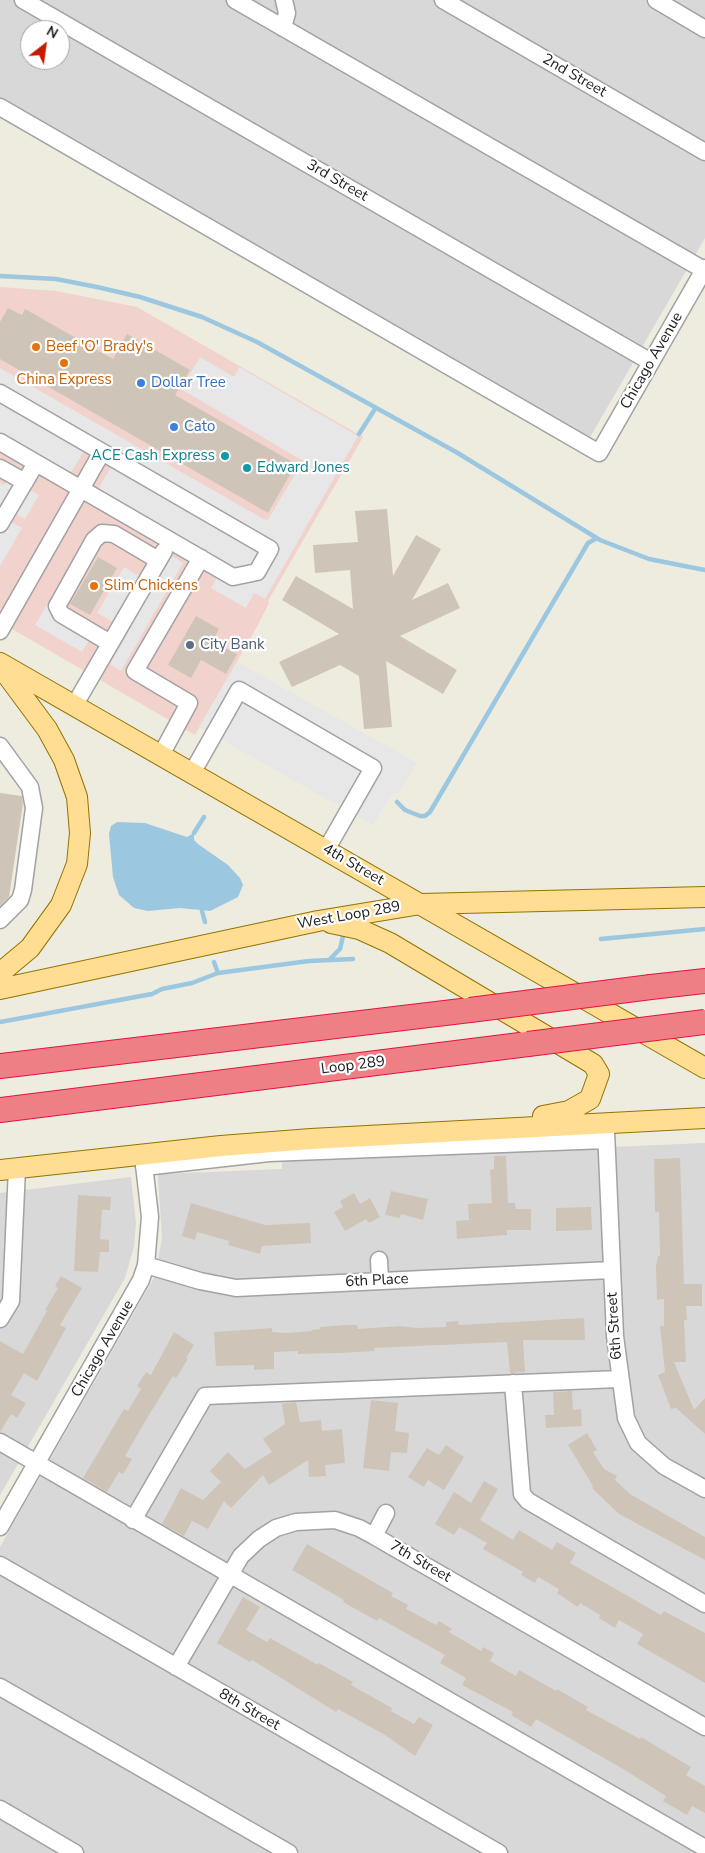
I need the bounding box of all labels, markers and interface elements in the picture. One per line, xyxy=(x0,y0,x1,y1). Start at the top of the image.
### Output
north arrow xyxy=(20,20,70,70)
text: N xyxy=(43,22,62,43)
street label: 2nd Street xyxy=(539,50,609,102)
street label: 3rd Street xyxy=(303,156,371,206)
street label: Chicago Avenue xyxy=(617,309,687,413)
place label: Beef 'O' Brady's xyxy=(46,338,153,356)
marker: Beef 'O' Brady's xyxy=(30,341,42,353)
marker: China Express xyxy=(58,357,70,369)
place label: China Express xyxy=(16,371,112,389)
place label: Dollar Tree xyxy=(151,374,226,392)
marker: Dollar Tree xyxy=(135,377,147,389)
place label: Cato xyxy=(184,418,215,436)
marker: Cato xyxy=(168,421,180,433)
place label: ACE Cash Express xyxy=(91,447,215,465)
marker: ACE Cash Express xyxy=(219,450,231,462)
place label: Edward Jones xyxy=(257,459,350,477)
marker: Edward Jones xyxy=(241,462,253,474)
place label: Slim Chickens xyxy=(104,577,198,595)
marker: Slim Chickens xyxy=(88,580,100,592)
place label: City Bank xyxy=(200,636,265,654)
marker: City Bank xyxy=(184,639,196,651)
street label: 4th Street xyxy=(319,840,387,890)
street label: West Loop 289 xyxy=(296,898,402,934)
street label: Loop 289 xyxy=(320,1053,386,1079)
street label: 6th Place xyxy=(345,1270,409,1292)
street label: 6th Street xyxy=(604,1292,626,1360)
street label: Chicago Avenue xyxy=(68,1297,138,1401)
street label: 7th Street xyxy=(386,1537,454,1587)
street label: 8th Street xyxy=(215,1685,283,1735)

